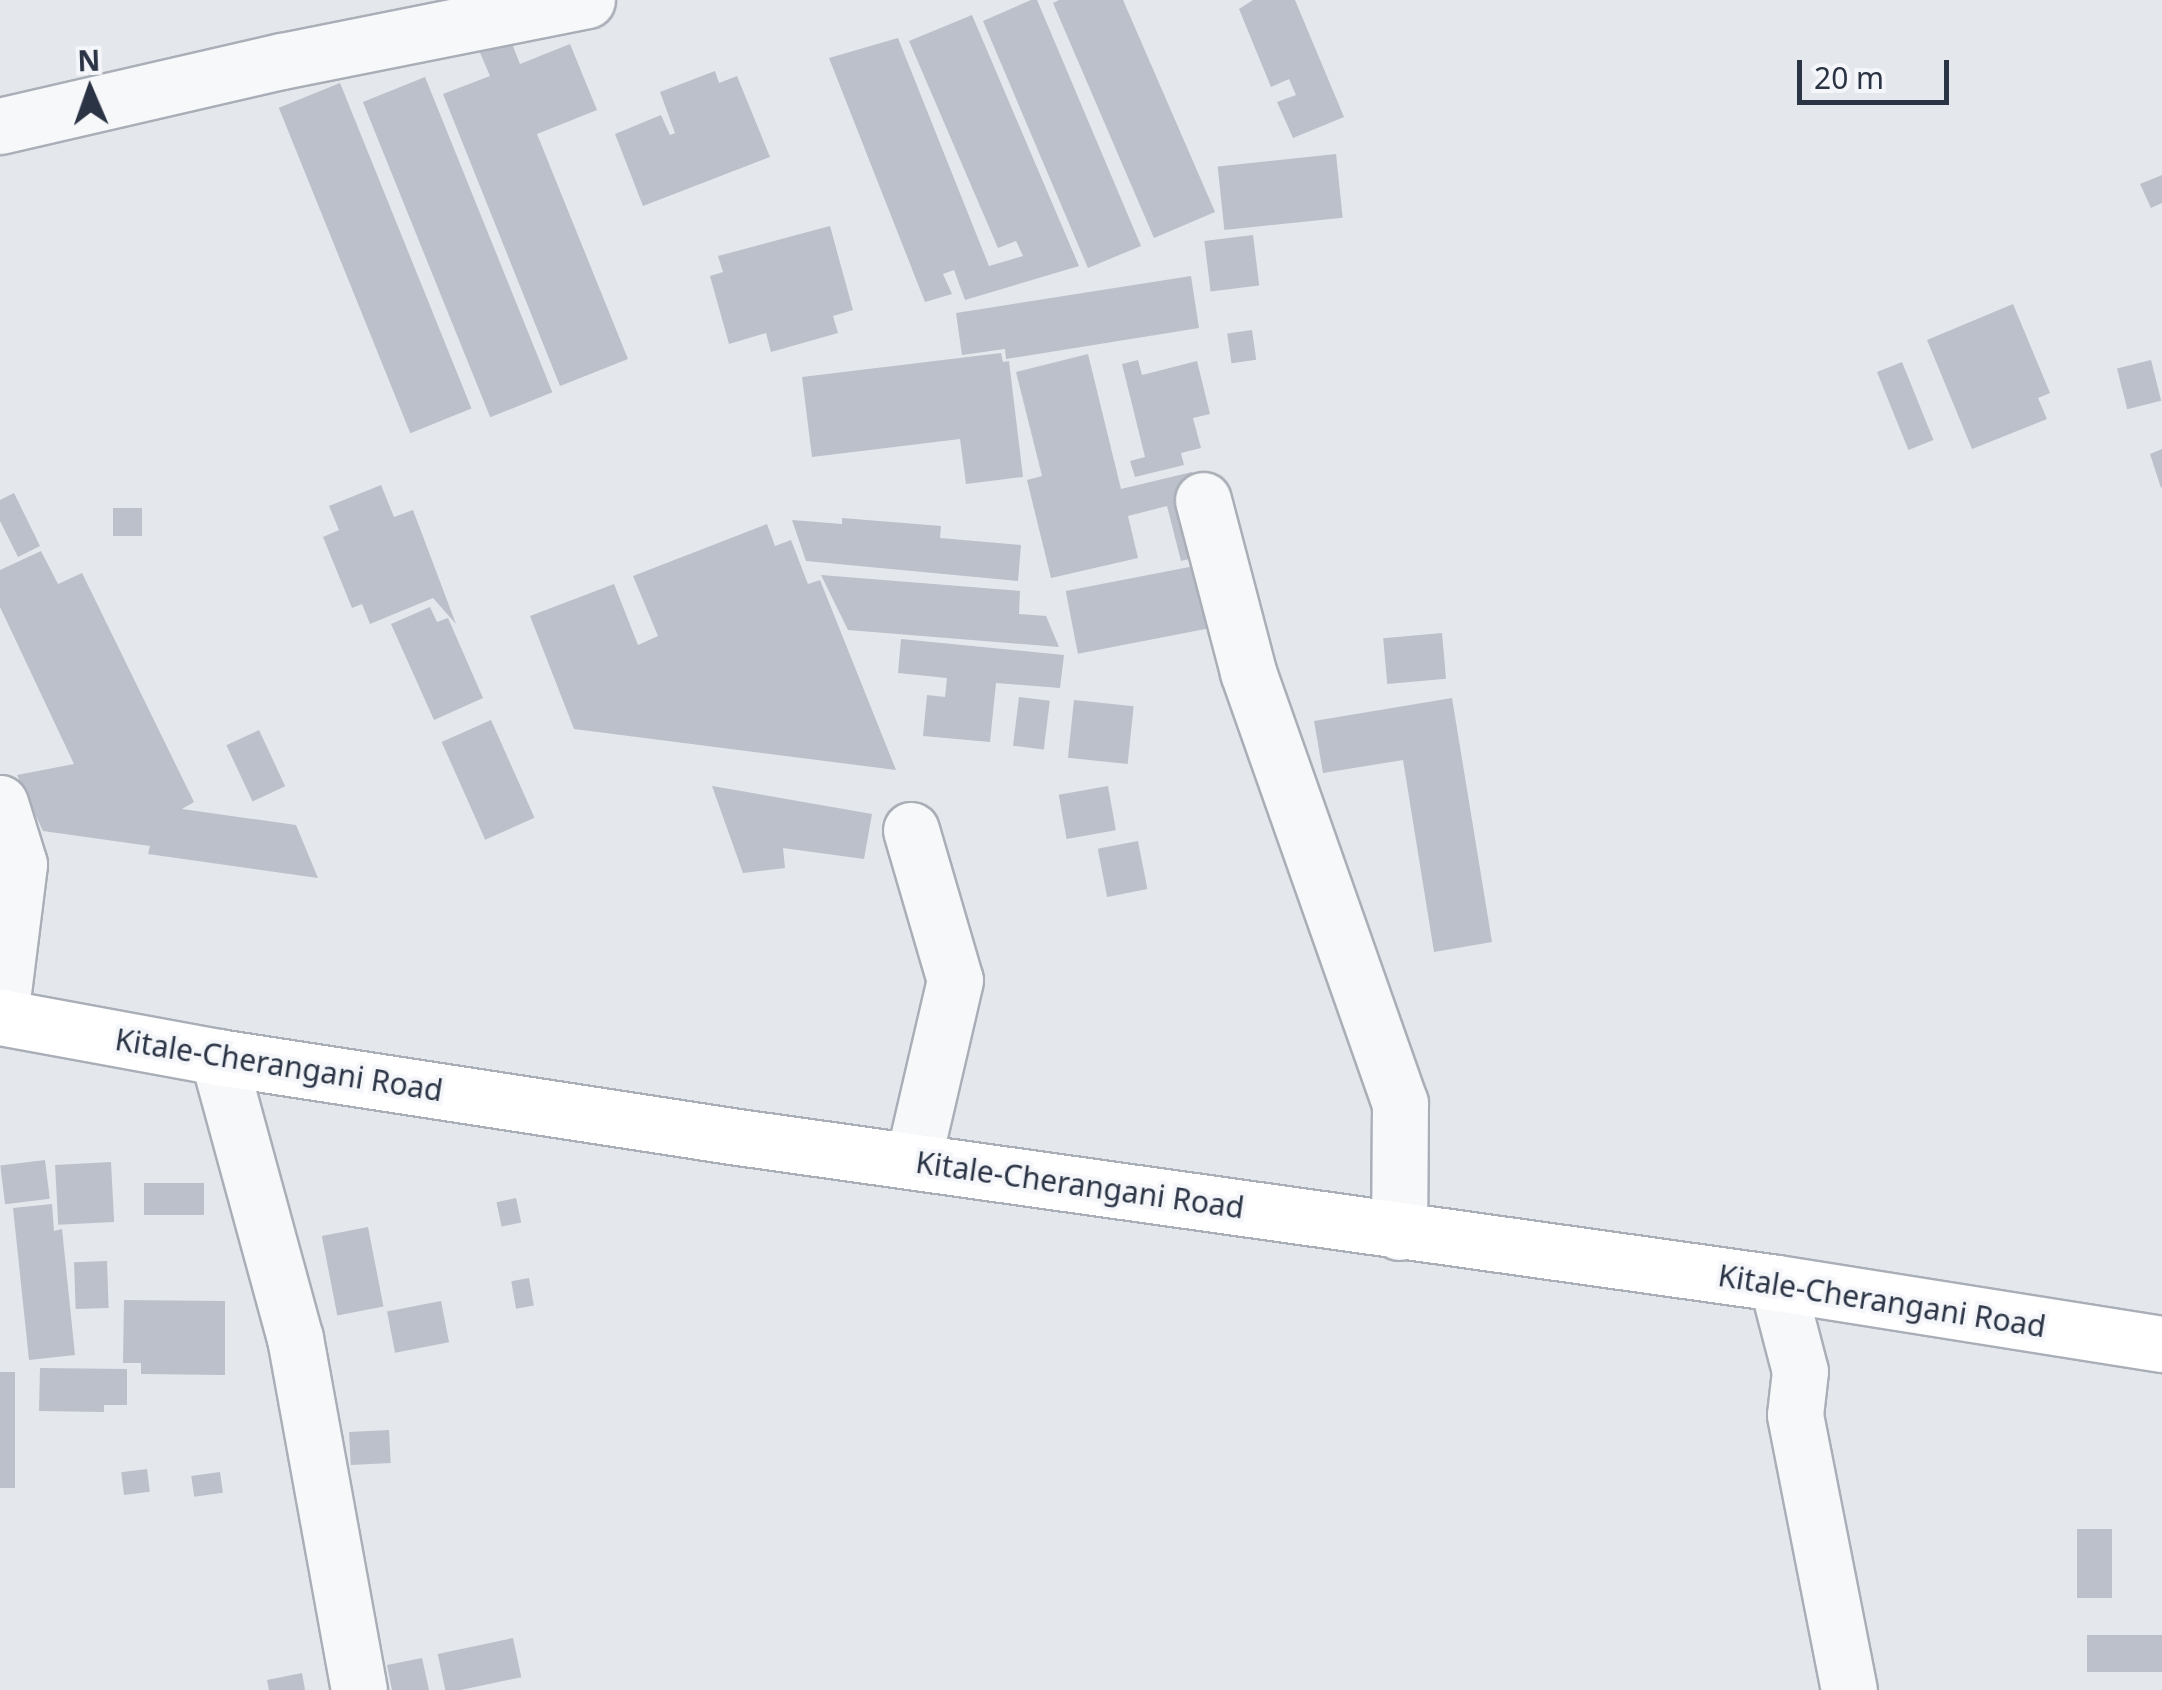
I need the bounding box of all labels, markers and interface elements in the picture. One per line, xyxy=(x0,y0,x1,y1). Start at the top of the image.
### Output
north arrow xyxy=(40,40,140,140)
scale bar xyxy=(1802,40,1954,102)
text: N xyxy=(77,41,101,79)
text: 20 m xyxy=(1814,57,1884,98)
street label: Kitale-Cherangani Road xyxy=(113,1021,445,1109)
street label: Kitale-Cherangani Road xyxy=(913,1144,1247,1226)
street label: Kitale-Cherangani Road xyxy=(1716,1257,2048,1345)

